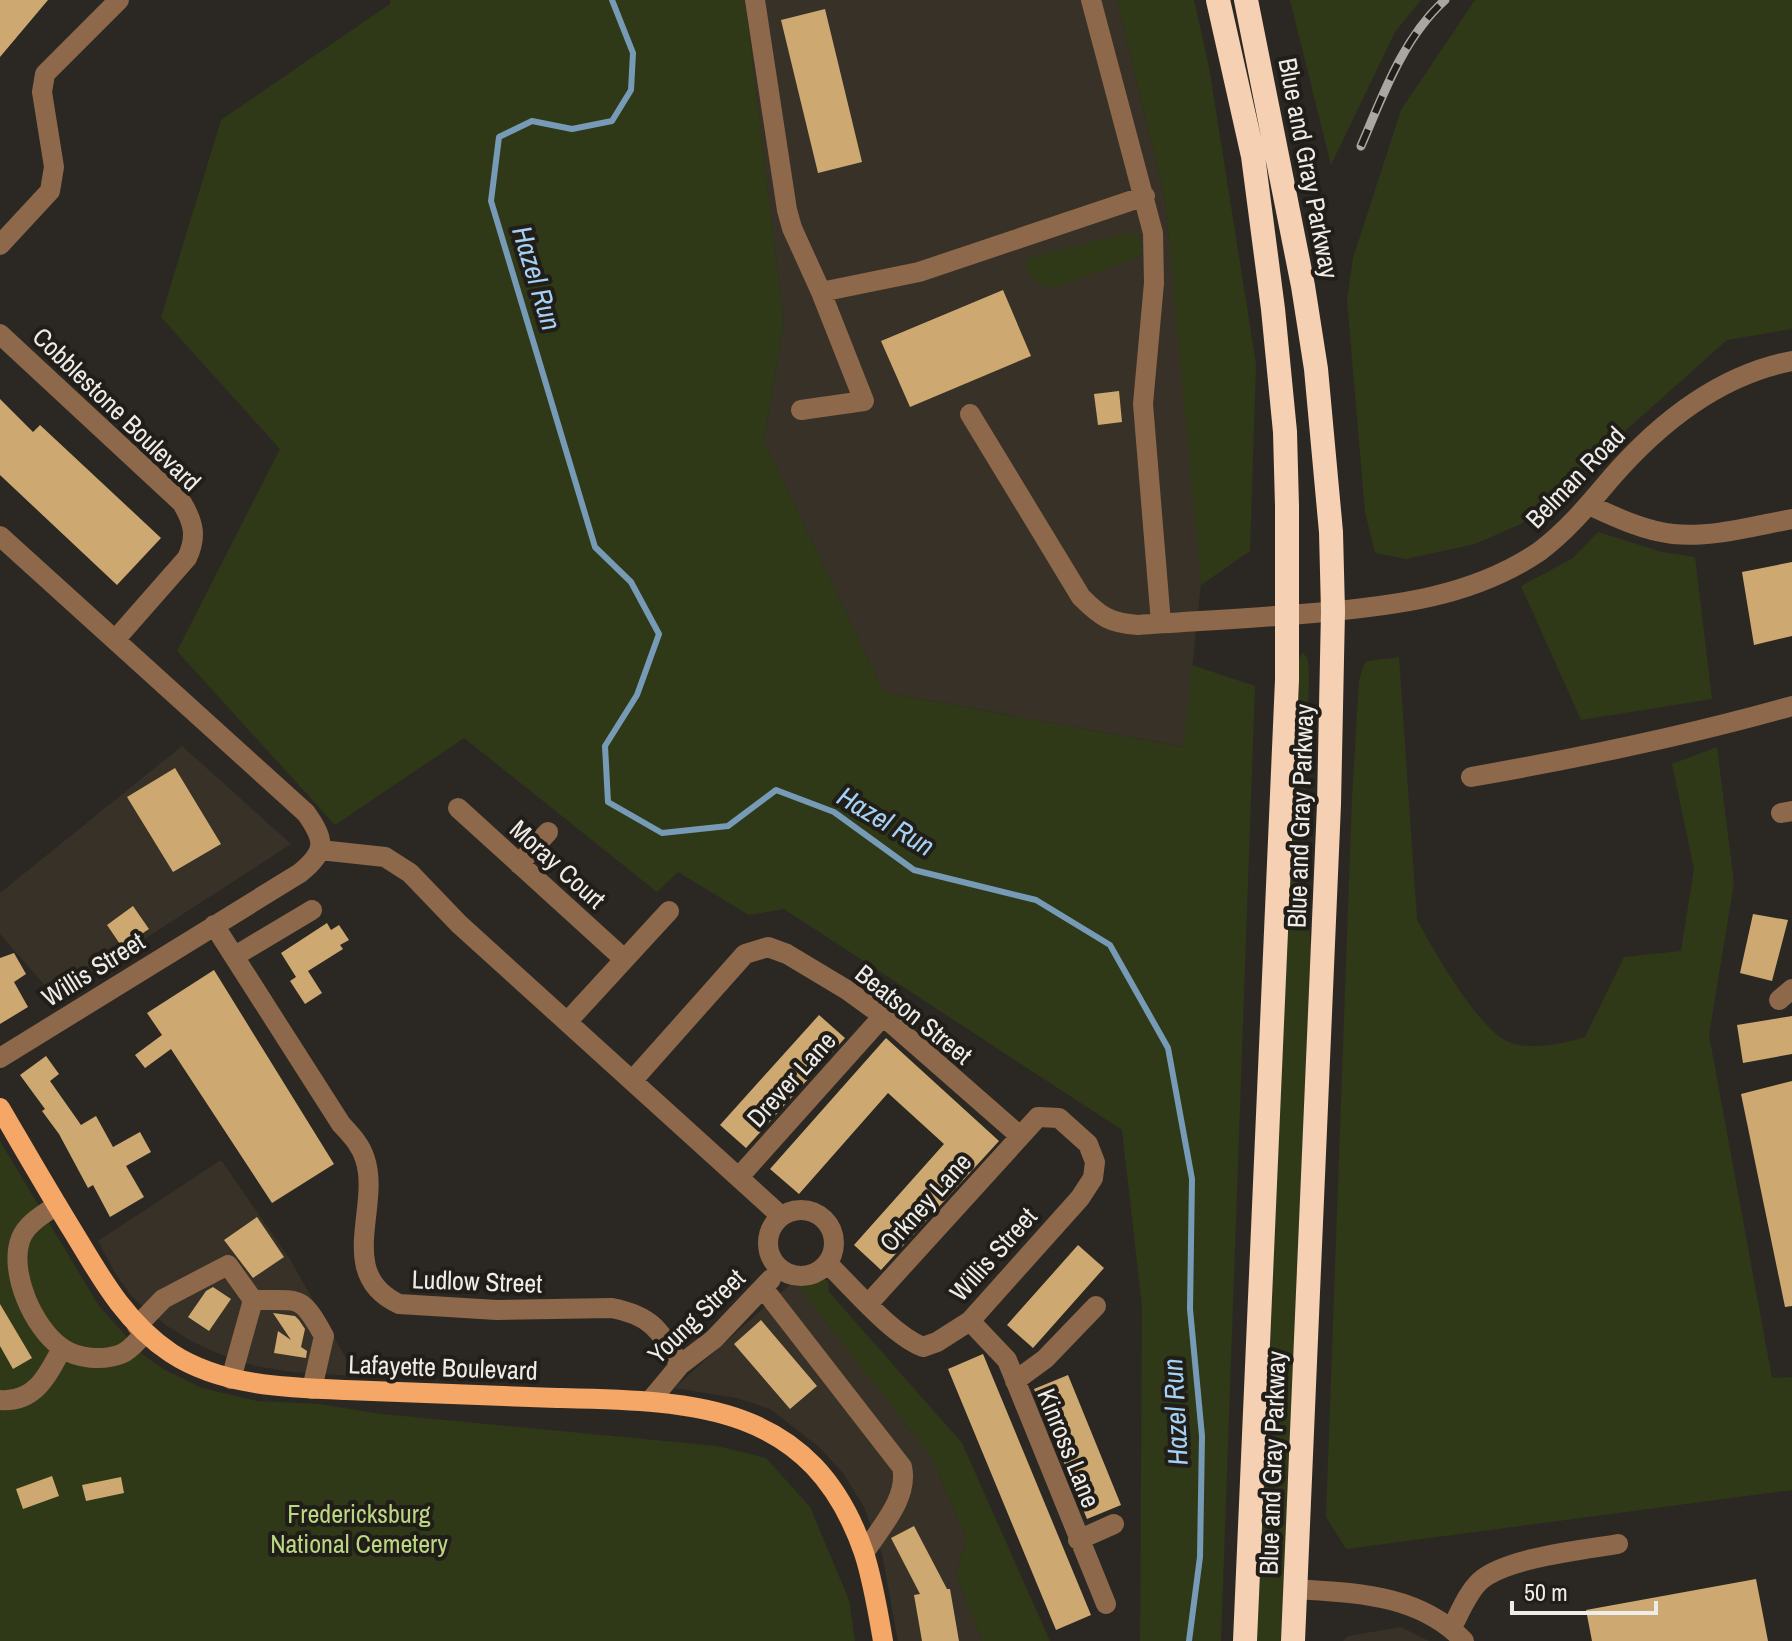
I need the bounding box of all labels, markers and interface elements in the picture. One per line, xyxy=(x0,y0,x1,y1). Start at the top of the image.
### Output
street label: Blue and Gray Parkway xyxy=(1270,55,1348,282)
water label: Hazel Run xyxy=(503,221,571,335)
street label: Cobblestone Boulevard xyxy=(25,319,209,499)
street label: Belman Road xyxy=(1518,418,1632,536)
street label: Blue and Gray Parkway xyxy=(1279,703,1321,929)
water label: Hazel Run xyxy=(830,777,942,865)
street label: Moray Court xyxy=(503,812,613,916)
street label: Willis Street xyxy=(35,924,151,1014)
street label: Beatson Street xyxy=(848,956,980,1072)
street label: Drever Lane xyxy=(739,1024,843,1134)
street label: Orkney Lane xyxy=(871,1145,979,1259)
street label: Willis Street xyxy=(942,1200,1045,1308)
street label: Ludlow Street xyxy=(411,1261,543,1301)
street label: Young Street xyxy=(640,1261,752,1371)
street label: Lafayette Boulevard xyxy=(348,1346,538,1388)
street label: Blue and Gray Parkway xyxy=(1251,1350,1293,1576)
water label: Hazel Run xyxy=(1153,1357,1197,1467)
street label: Kinross Lane xyxy=(1029,1383,1109,1513)
park label: Fredericksburg National Cemetery xyxy=(270,1496,448,1561)
scale bar xyxy=(1512,1565,1656,1615)
text: 50 m xyxy=(1524,1576,1568,1608)

